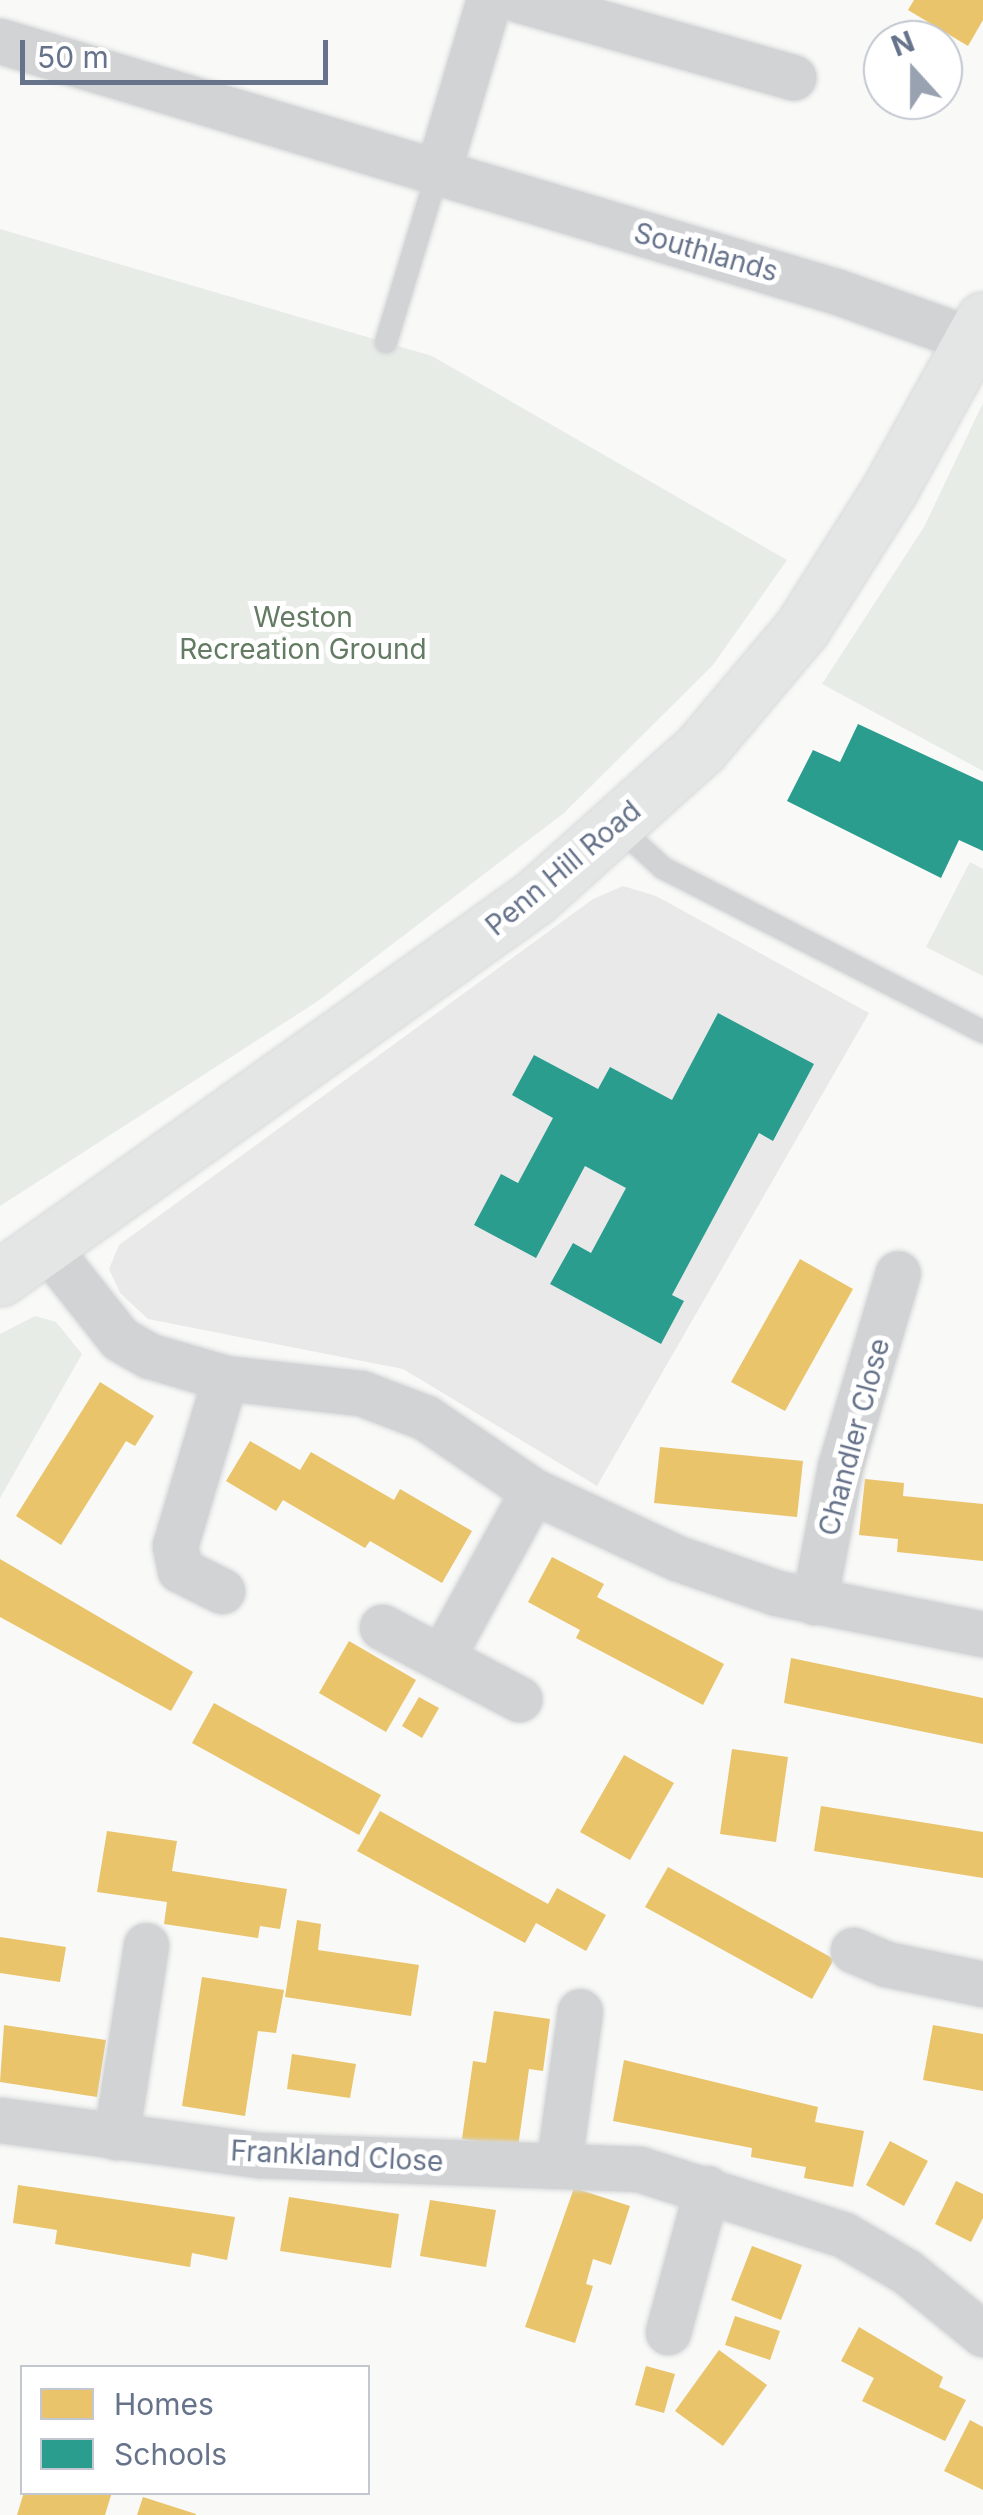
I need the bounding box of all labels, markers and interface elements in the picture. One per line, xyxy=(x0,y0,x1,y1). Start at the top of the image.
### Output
scale bar xyxy=(25,20,332,82)
north arrow xyxy=(863,20,963,120)
text: N xyxy=(887,24,919,64)
text: 50 m xyxy=(37,39,109,75)
street label: Southlands xyxy=(630,215,782,289)
park label: Weston Recreation Ground xyxy=(179,600,427,666)
street label: Penn Hill Road xyxy=(479,794,647,942)
street label: Chandler Close xyxy=(811,1335,897,1539)
street label: Frankland Close xyxy=(230,2134,444,2178)
legend xyxy=(20,2365,370,2495)
text: Homes xyxy=(114,2386,214,2422)
text: Schools xyxy=(114,2436,227,2472)

